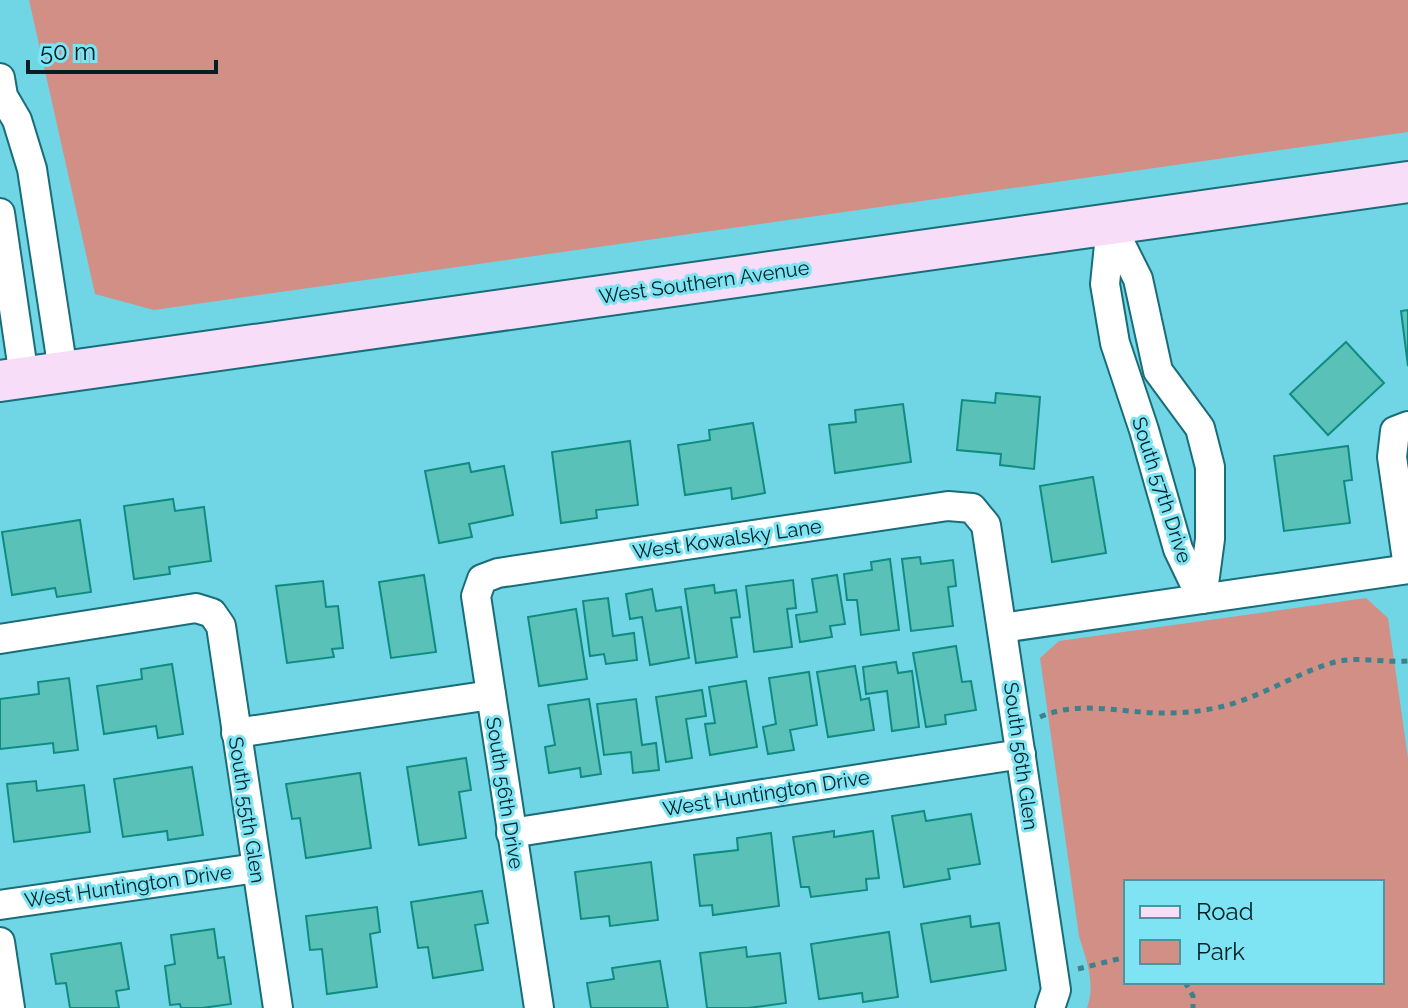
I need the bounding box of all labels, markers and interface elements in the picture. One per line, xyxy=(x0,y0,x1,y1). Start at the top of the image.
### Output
scale bar xyxy=(28,24,216,74)
text: 50 m xyxy=(40,37,96,66)
street label: West Southern Avenue xyxy=(597,255,811,309)
street label: South 57th Drive xyxy=(1127,414,1197,566)
street label: West Kowalsky Lane xyxy=(631,514,823,564)
street label: South 56th Glen xyxy=(999,681,1043,831)
street label: South 56th Drive xyxy=(481,715,529,871)
street label: South 55th Glen xyxy=(224,735,270,885)
street label: West Huntington Drive xyxy=(661,765,871,821)
street label: West Huntington Drive xyxy=(23,860,233,912)
legend xyxy=(1124,880,1384,984)
text: Road xyxy=(1196,897,1254,926)
text: Park xyxy=(1196,937,1245,966)

